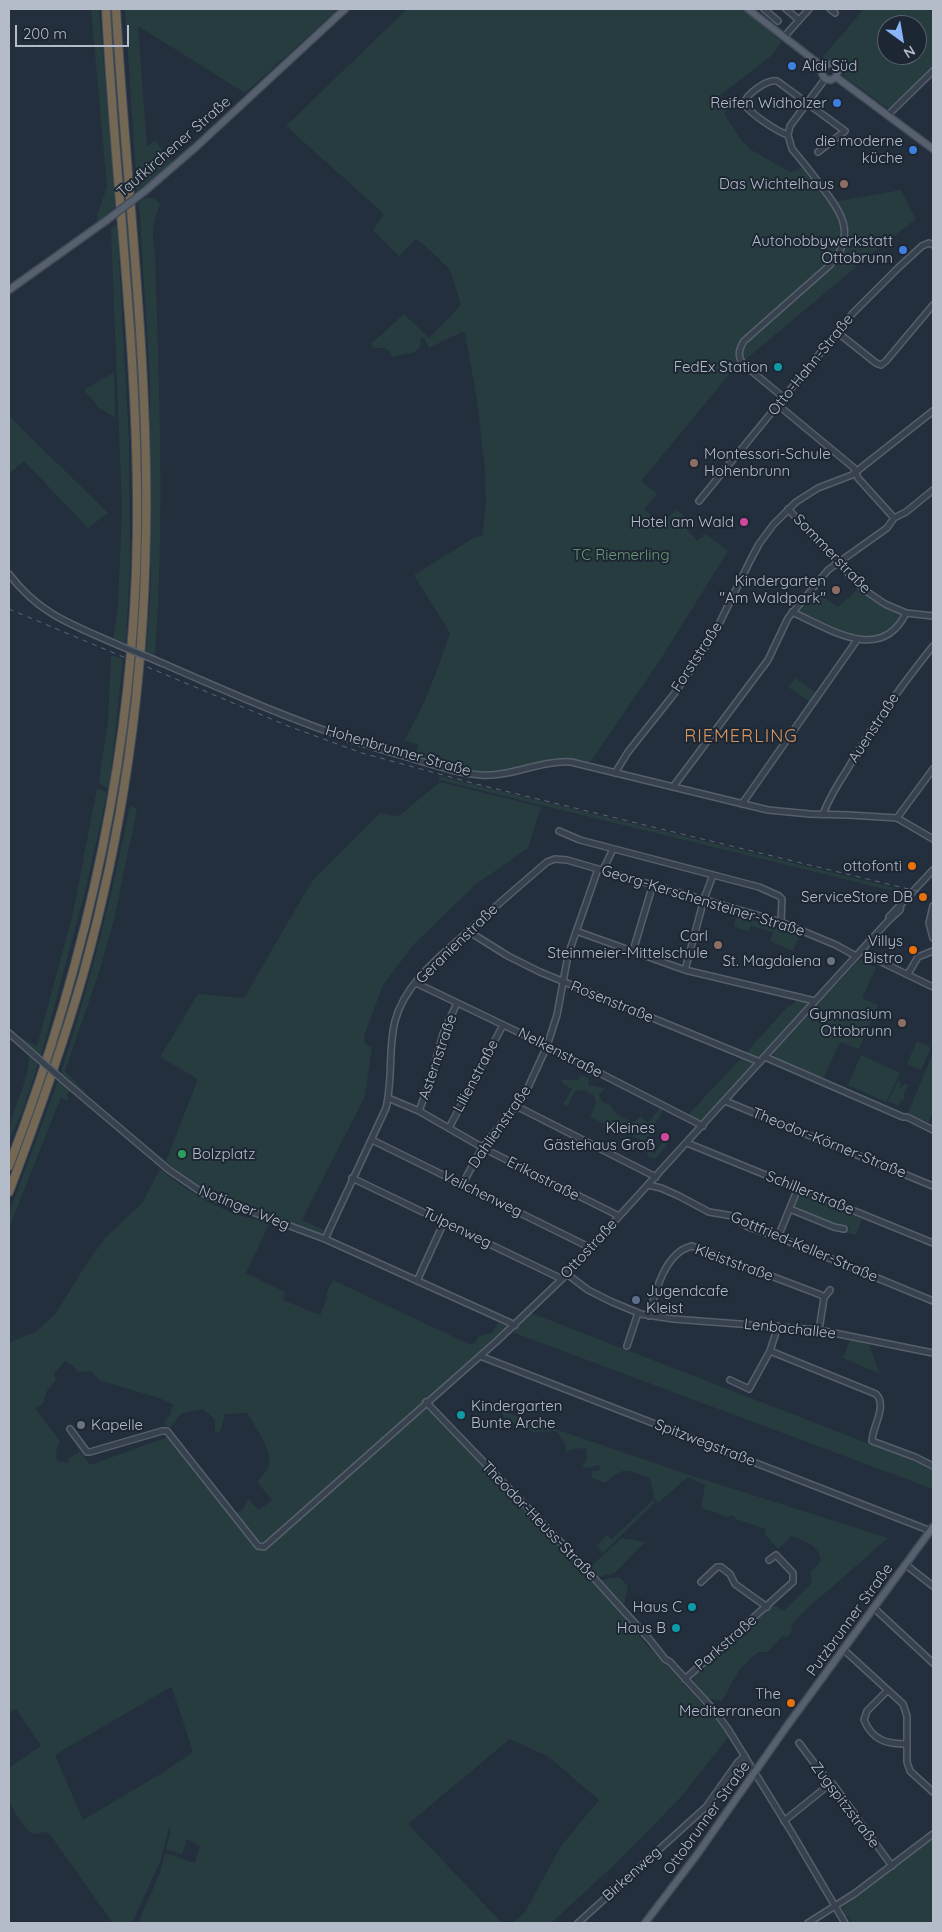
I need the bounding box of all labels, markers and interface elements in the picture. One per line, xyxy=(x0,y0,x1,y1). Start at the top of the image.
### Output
scale bar xyxy=(18,15,131,47)
north arrow xyxy=(877,15,927,65)
text: 200 m xyxy=(23,24,67,43)
text: N xyxy=(900,42,919,62)
place label: Aldi Süd xyxy=(802,57,857,75)
marker: Aldi Süd xyxy=(786,60,798,72)
street label: Taufkirchener Straße xyxy=(114,93,234,201)
place label: Reifen Widholzer xyxy=(710,94,827,112)
marker: Reifen Widholzer xyxy=(831,97,843,109)
place label: die moderne küche xyxy=(815,132,903,167)
marker: die moderne küche xyxy=(907,144,919,156)
place label: Das Wichtelhaus xyxy=(719,175,834,193)
marker: Das Wichtelhaus xyxy=(838,178,850,190)
place label: Autohobbywerkstatt Ottobrunn xyxy=(752,232,893,267)
marker: Autohobbywerkstatt Ottobrunn xyxy=(897,244,909,256)
street label: Otto-Hahn-Straße xyxy=(765,311,857,419)
place label: FedEx Station xyxy=(674,358,768,376)
marker: FedEx Station xyxy=(772,361,784,373)
place label: Montessori-Schule Hohenbrunn xyxy=(704,445,831,480)
marker: Montessori-Schule Hohenbrunn xyxy=(688,457,700,469)
street label: Sommerstraße xyxy=(790,511,874,597)
place label: Hotel am Wald xyxy=(630,513,734,531)
marker: Hotel am Wald xyxy=(738,516,750,528)
park label: TC Riemerling xyxy=(572,546,670,564)
place label: Kindergarten "Am Waldpark" xyxy=(719,572,826,607)
marker: Kindergarten "Am Waldpark" xyxy=(830,584,842,596)
street label: Forststraße xyxy=(668,619,726,695)
street label: Auenstraße xyxy=(845,690,903,766)
street label: Hohenbrunner Straße xyxy=(323,722,473,780)
district label: RIEMERLING xyxy=(683,726,799,748)
place label: ottofonti xyxy=(843,857,902,875)
marker: ottofonti xyxy=(906,860,918,872)
street label: Georg-Kerschensteiner-Straße xyxy=(599,861,807,941)
place label: ServiceStore DB xyxy=(801,888,913,906)
marker: ServiceStore DB xyxy=(917,891,929,903)
street label: Geranienstraße xyxy=(412,900,502,988)
place label: Carl Steinmeier-Mittelschule xyxy=(547,927,708,962)
place label: Villys Bistro xyxy=(863,932,903,967)
marker: Carl Steinmeier-Mittelschule xyxy=(712,939,724,951)
marker: Villys Bistro xyxy=(907,944,919,956)
place label: St. Magdalena xyxy=(722,952,821,970)
marker: St. Magdalena xyxy=(825,955,837,967)
street label: Rosenstraße xyxy=(568,977,656,1027)
place label: Gymnasium Ottobrunn xyxy=(809,1005,892,1040)
street label: Asternstraße xyxy=(415,1012,461,1102)
marker: Gymnasium Ottobrunn xyxy=(896,1017,908,1029)
street label: Nelkenstraße xyxy=(515,1024,605,1082)
street label: Lilienstraße xyxy=(449,1037,503,1115)
street label: Dahlienstraße xyxy=(465,1082,535,1172)
street label: Theodor-Körner-Straße xyxy=(749,1104,909,1182)
place label: Kleines Gästehaus Groß xyxy=(544,1119,655,1154)
marker: Kleines Gästehaus Groß xyxy=(659,1131,671,1143)
place label: Bolzplatz xyxy=(192,1145,255,1163)
marker: Bolzplatz xyxy=(176,1148,188,1160)
street label: Erikastraße xyxy=(504,1153,582,1205)
street label: Veilchenweg xyxy=(439,1167,525,1221)
street label: Schillerstraße xyxy=(763,1167,857,1219)
street label: Notinger Weg xyxy=(196,1182,292,1234)
street label: Tulpenweg xyxy=(420,1204,494,1252)
street label: Gottfried-Keller-Straße xyxy=(728,1208,880,1286)
street label: Ottostraße xyxy=(557,1215,621,1283)
street label: Kleiststraße xyxy=(692,1241,776,1285)
place label: Jugendcafe Kleist xyxy=(646,1282,728,1317)
marker: Jugendcafe Kleist xyxy=(630,1294,642,1306)
street label: Lenbachallee xyxy=(743,1315,837,1343)
place label: Kindergarten Bunte Arche xyxy=(471,1397,562,1432)
marker: Kindergarten Bunte Arche xyxy=(455,1409,467,1421)
place label: Kapelle xyxy=(91,1416,143,1434)
street label: Spitzwegstraße xyxy=(652,1416,758,1470)
marker: Kapelle xyxy=(75,1419,87,1431)
street label: Theodor-Heuss-Straße xyxy=(478,1458,600,1584)
street label: Putzbrunner Straße xyxy=(803,1560,897,1680)
place label: Haus C xyxy=(633,1598,682,1616)
marker: Haus C xyxy=(686,1601,698,1613)
street label: Parkstraße xyxy=(691,1611,761,1675)
place label: Haus B xyxy=(617,1619,666,1637)
marker: Haus B xyxy=(670,1622,682,1634)
place label: The Mediterranean xyxy=(679,1685,781,1720)
marker: The Mediterranean xyxy=(785,1697,797,1709)
street label: Ottobrunner Straße xyxy=(660,1758,754,1878)
street label: Zugspitzstraße xyxy=(807,1758,883,1852)
street label: Birkenweg xyxy=(599,1843,665,1905)

